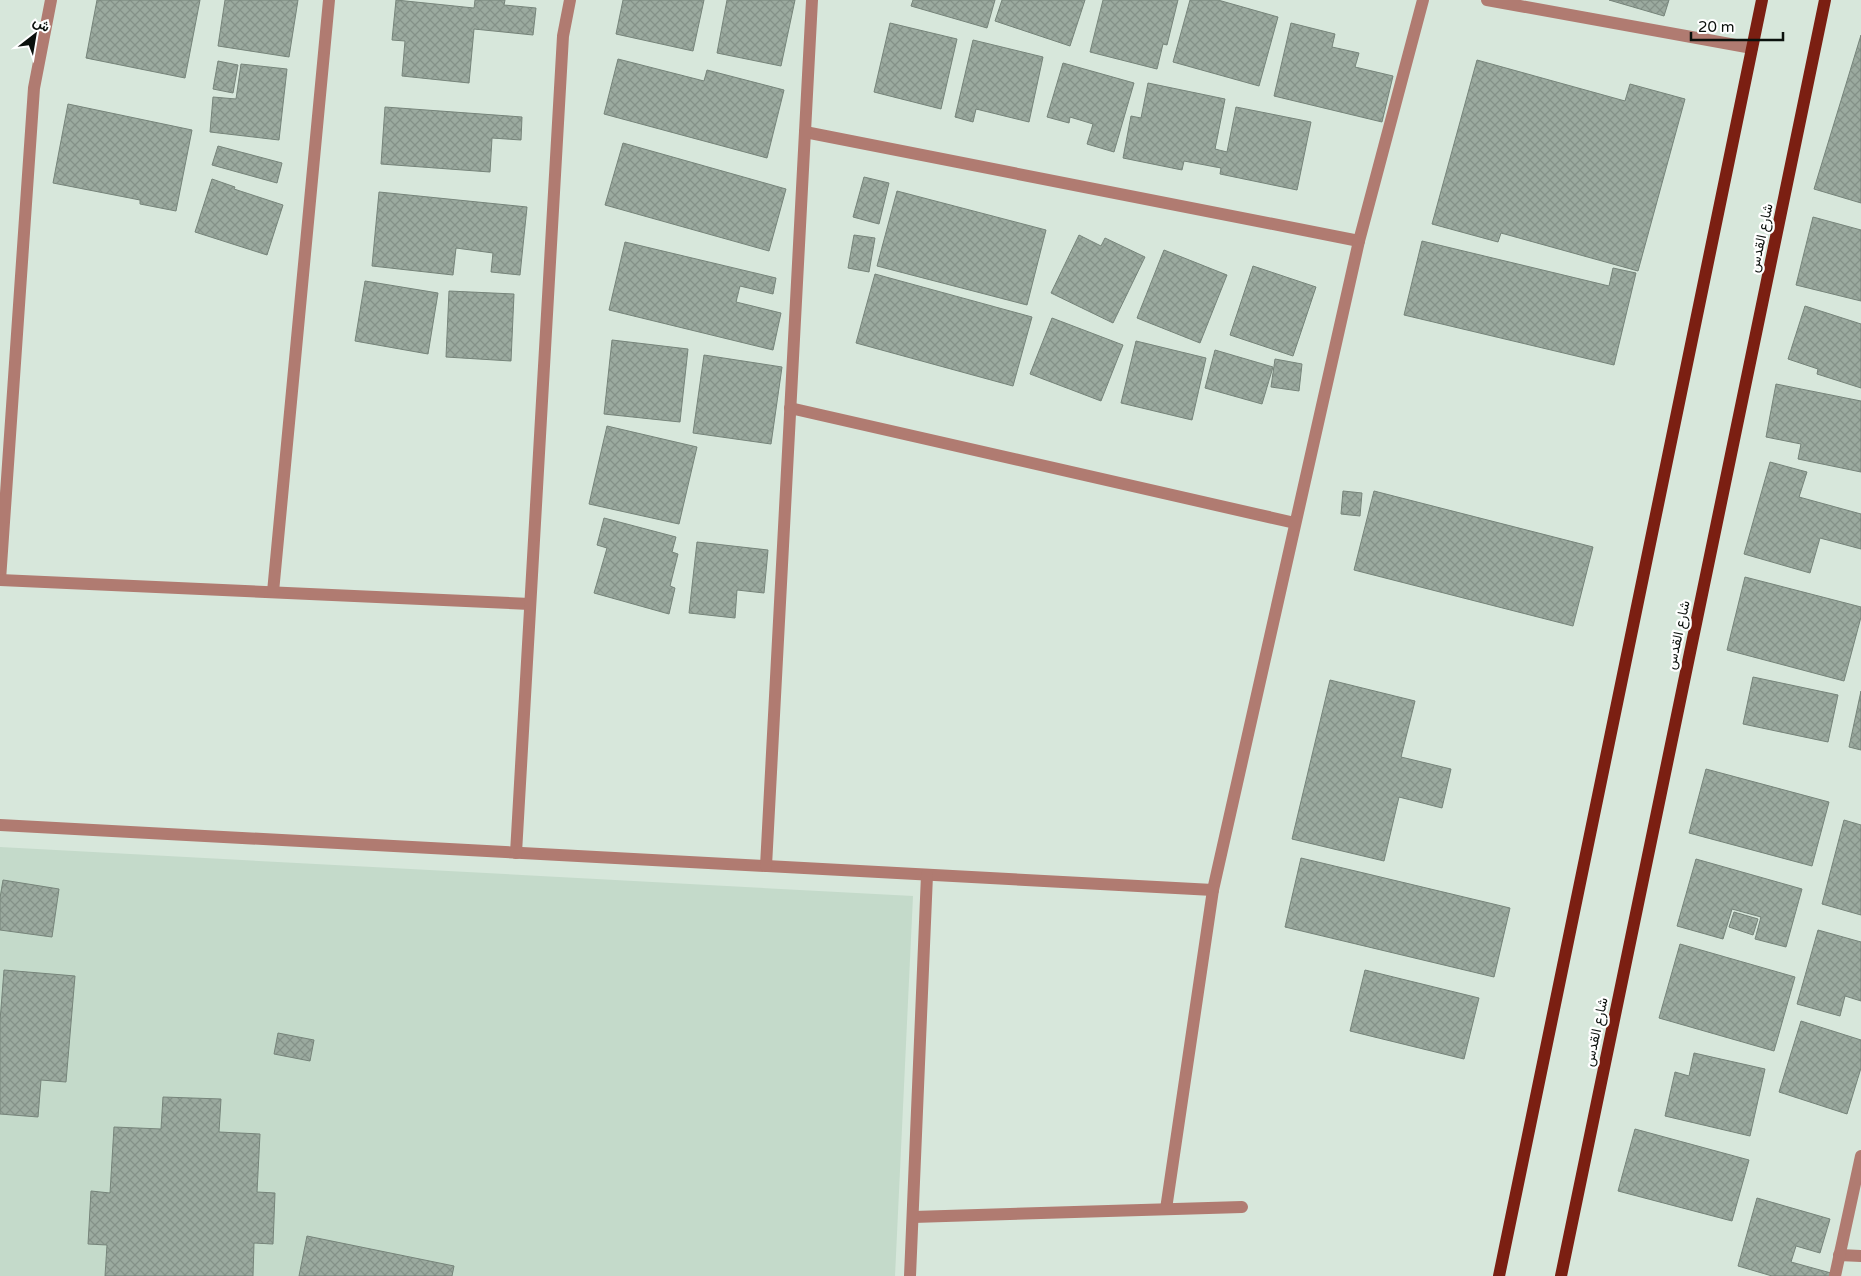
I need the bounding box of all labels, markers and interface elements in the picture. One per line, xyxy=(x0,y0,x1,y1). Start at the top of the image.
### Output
north arrow xyxy=(10,10,60,60)
scale bar xyxy=(1691,10,1784,42)
text: ش xyxy=(30,13,53,36)
text: 20 m xyxy=(1698,18,1735,36)
street label: شارع القدس xyxy=(1745,202,1779,274)
street label: شارع القدس xyxy=(1662,599,1696,671)
street label: شارع القدس xyxy=(1580,996,1614,1068)

